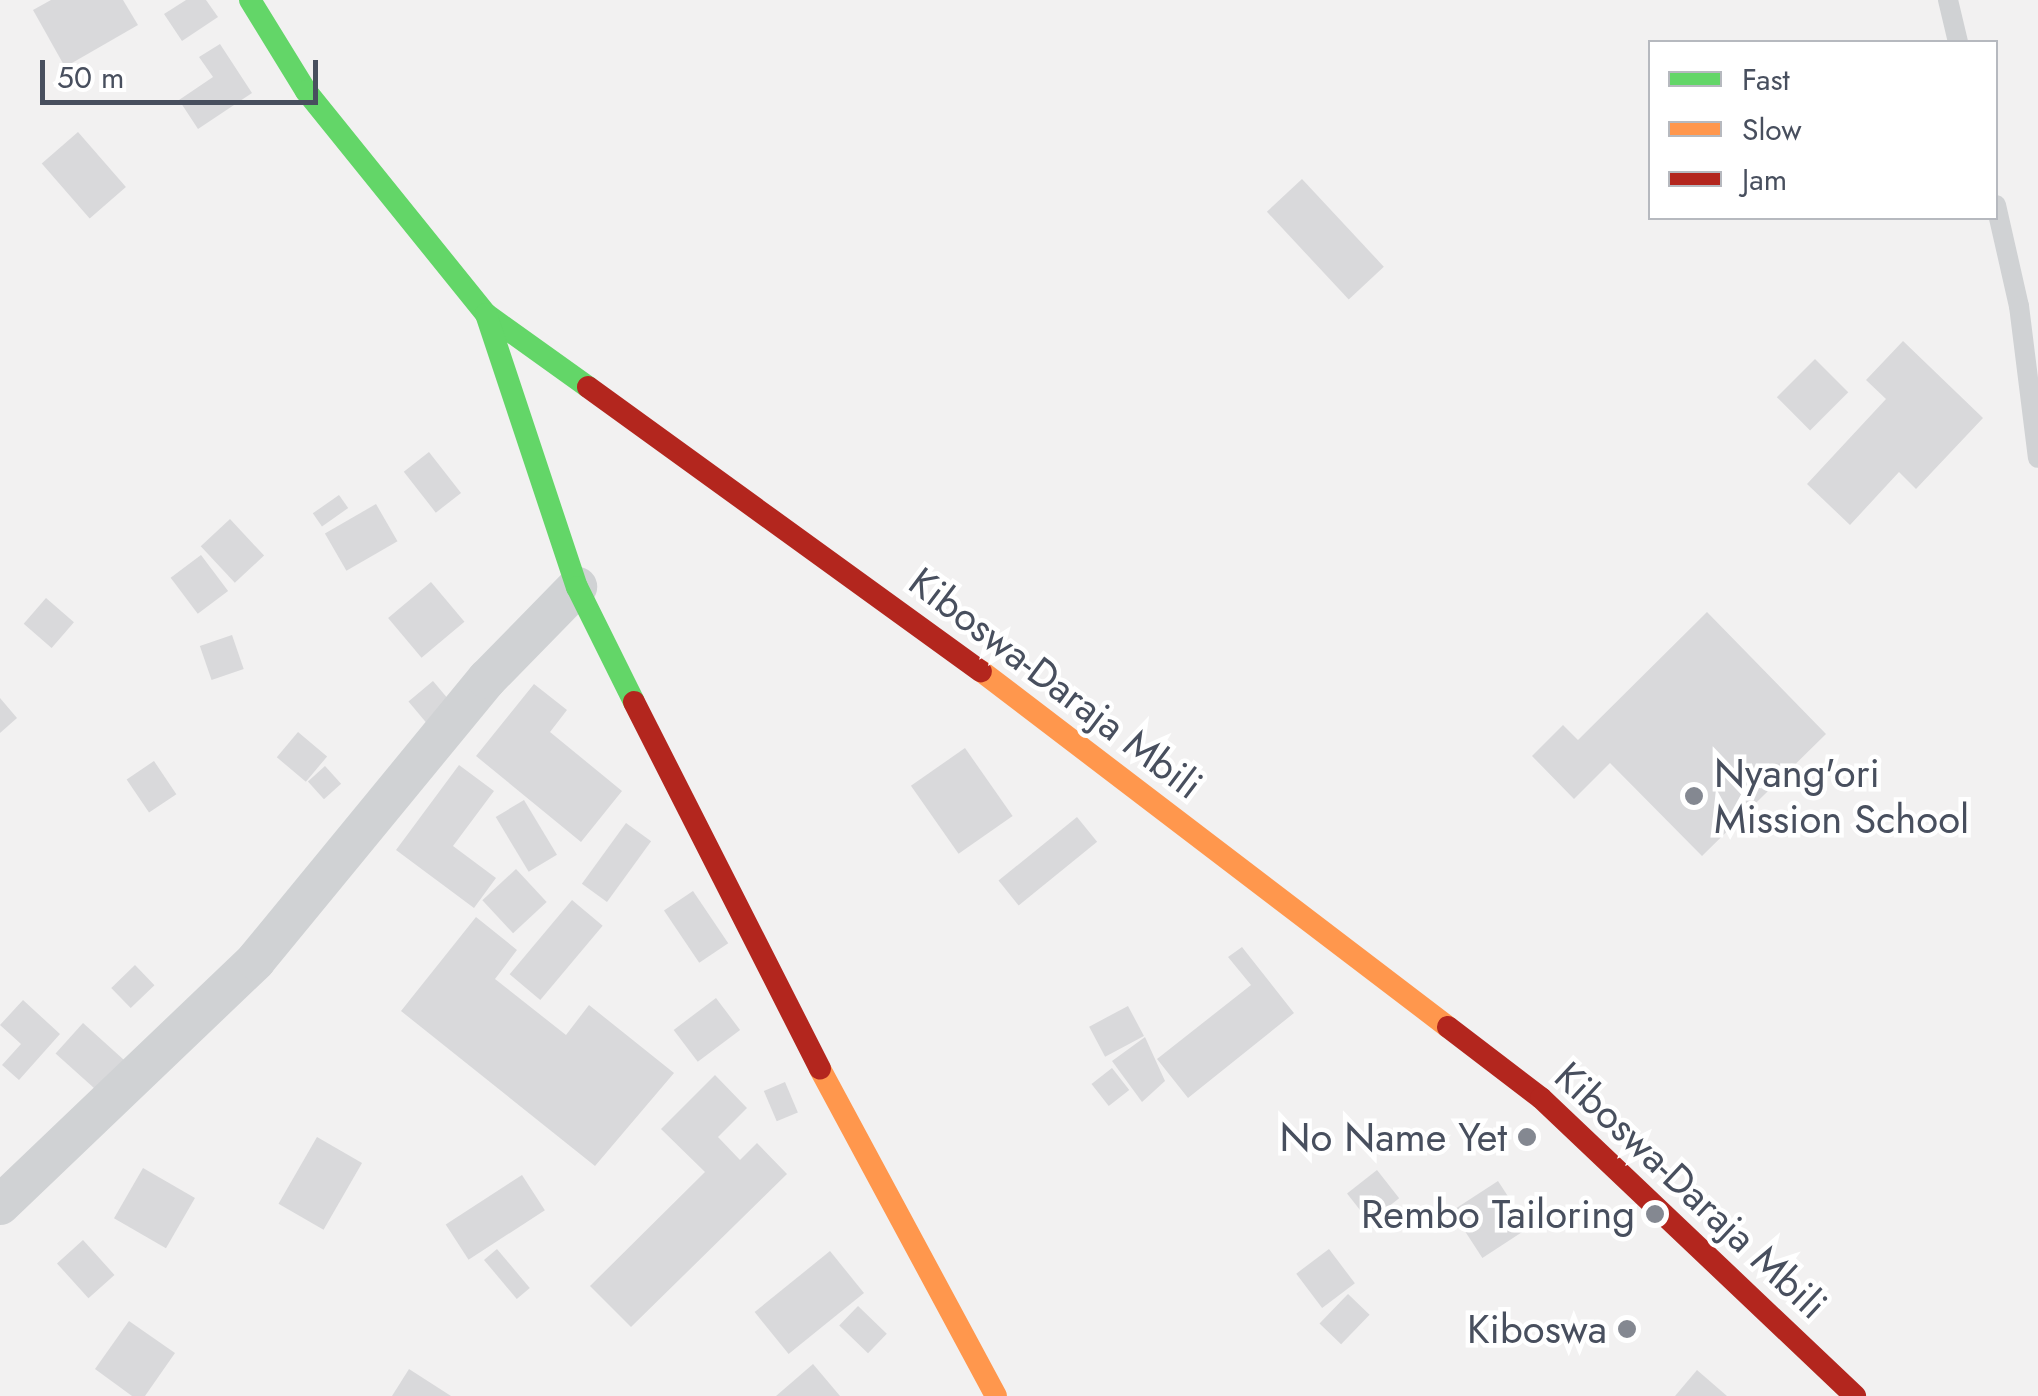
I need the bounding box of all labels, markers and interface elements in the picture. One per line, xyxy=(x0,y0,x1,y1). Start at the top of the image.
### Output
scale bar xyxy=(45,40,322,102)
legend xyxy=(1648,40,1998,220)
text: 50 m xyxy=(57,56,124,99)
text: Fast xyxy=(1742,58,1790,101)
text: Slow xyxy=(1742,108,1802,151)
text: Jam xyxy=(1742,158,1787,201)
street label: Kiboswa-Daraja Mbili xyxy=(900,557,1212,809)
place label: Nyang'ori Mission School xyxy=(1714,749,1969,843)
marker: Nyang'ori Mission School xyxy=(1683,785,1705,807)
street label: Kiboswa-Daraja Mbili xyxy=(1545,1052,1837,1328)
place label: No Name Yet xyxy=(1279,1113,1507,1161)
marker: No Name Yet xyxy=(1516,1126,1538,1148)
place label: Rembo Tailoring xyxy=(1361,1190,1635,1238)
marker: Rembo Tailoring xyxy=(1644,1203,1666,1225)
place label: Kiboswa xyxy=(1467,1305,1607,1353)
marker: Kiboswa xyxy=(1616,1318,1638,1340)

